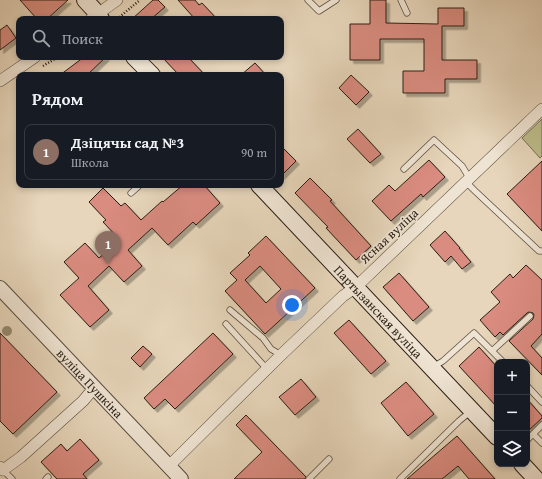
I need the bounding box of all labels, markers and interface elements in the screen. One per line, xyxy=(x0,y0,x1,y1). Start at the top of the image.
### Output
search box xyxy=(16,16,284,60)
icon: search xyxy=(30,27,52,49)
text: Поиск xyxy=(62,28,103,49)
text: Рядом xyxy=(32,86,83,111)
text: Дзіцячы сад №3 xyxy=(71,132,184,153)
text: 1 xyxy=(43,143,49,162)
text: 90 m xyxy=(241,143,267,162)
text: Школа xyxy=(71,153,109,172)
street label: Ясная вуліца xyxy=(355,203,423,269)
pin: 1 xyxy=(95,231,121,264)
street label: Партызанская вуліца xyxy=(330,261,428,363)
your location xyxy=(282,295,302,315)
street label: вуліца Пушкіна xyxy=(52,344,128,423)
map controls xyxy=(494,359,530,467)
button: + xyxy=(494,359,530,395)
button: − xyxy=(494,395,530,431)
button: layers xyxy=(494,431,530,467)

